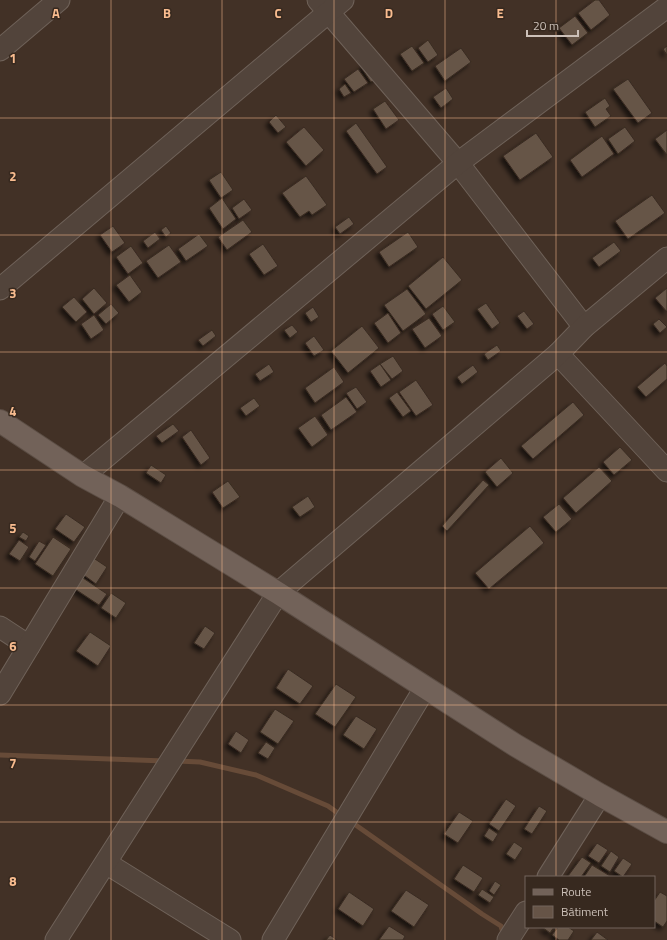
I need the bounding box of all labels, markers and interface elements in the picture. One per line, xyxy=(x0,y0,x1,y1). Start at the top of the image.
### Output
text: A xyxy=(52,3,60,23)
text: B xyxy=(163,3,171,23)
text: C xyxy=(274,3,282,23)
text: D xyxy=(385,3,393,23)
text: E xyxy=(496,3,504,23)
scale bar xyxy=(527,12,578,38)
text: 20 m xyxy=(533,16,559,35)
text: 1 xyxy=(9,48,17,68)
text: 2 xyxy=(9,166,17,186)
text: 3 xyxy=(9,283,17,303)
text: 4 xyxy=(9,401,17,421)
text: 5 xyxy=(9,518,17,538)
text: 6 xyxy=(9,636,17,656)
text: 7 xyxy=(9,753,17,773)
text: 8 xyxy=(9,871,17,891)
legend xyxy=(525,876,655,928)
text: Route xyxy=(561,882,591,901)
text: Bâtiment xyxy=(561,902,609,921)

